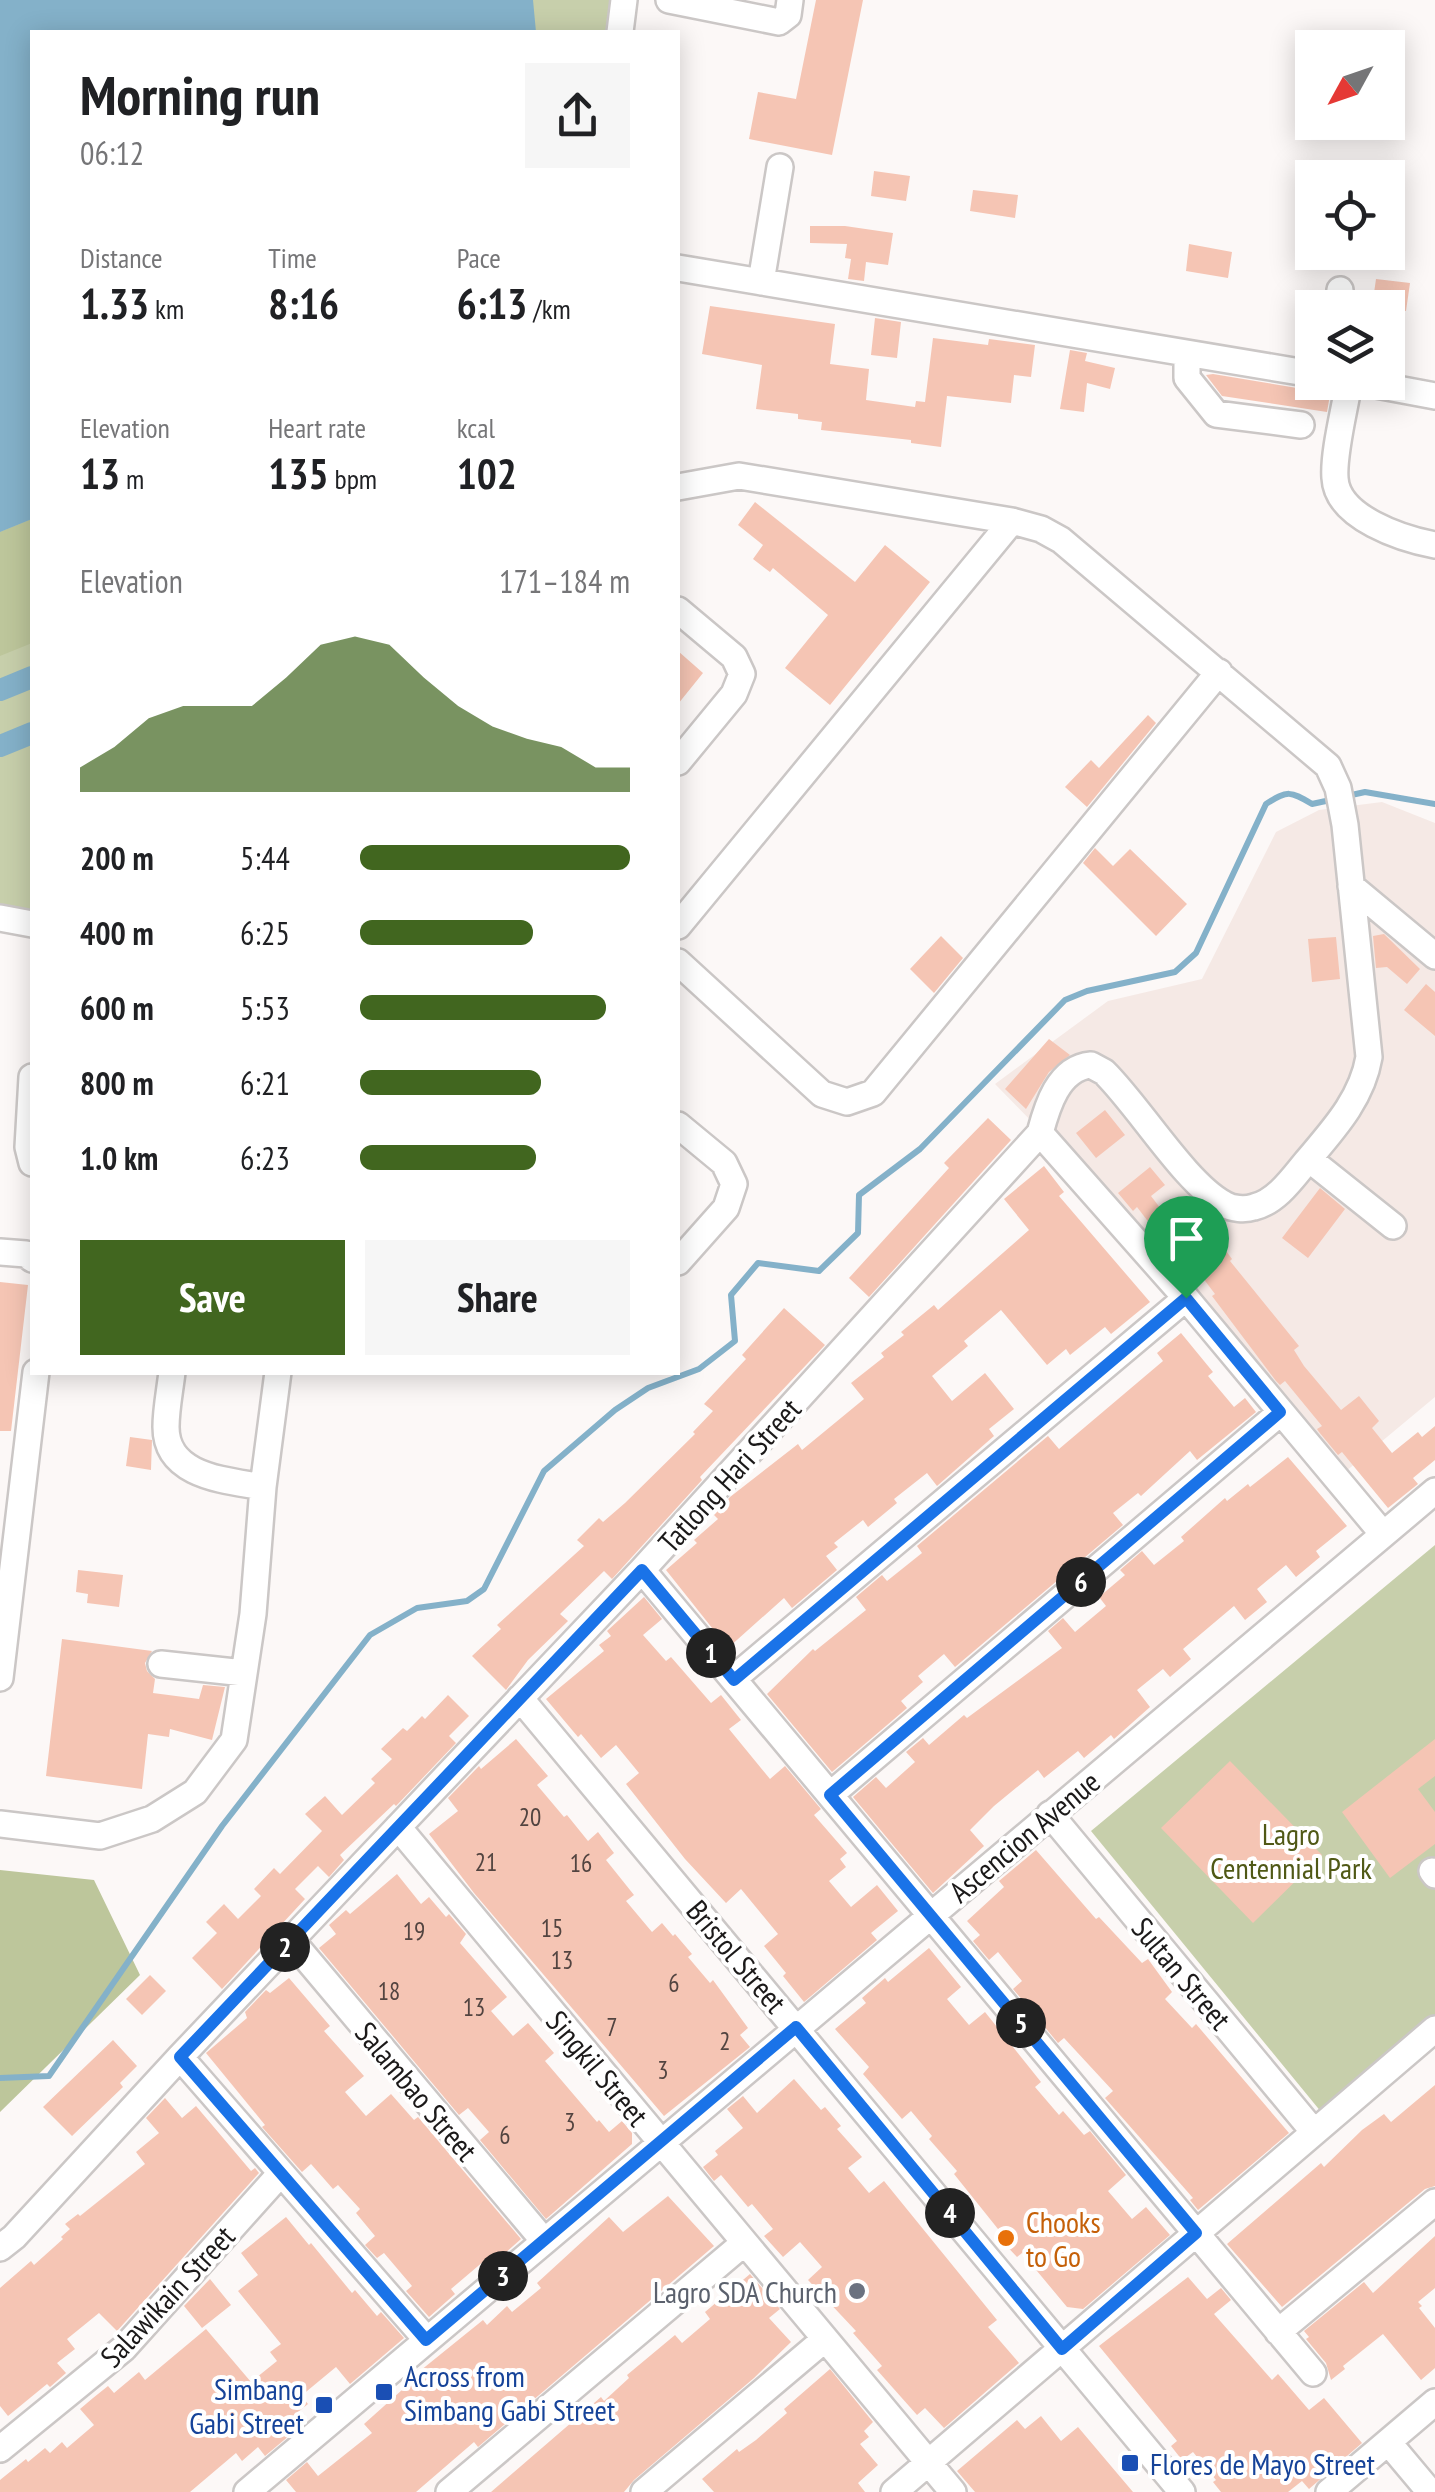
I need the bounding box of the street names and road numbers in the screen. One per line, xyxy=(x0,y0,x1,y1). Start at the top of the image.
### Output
street label: Tatlong Hari Street xyxy=(649,1389,809,1560)
street label: Ascencion Avenue xyxy=(941,1762,1107,1910)
street label: Bristol Street xyxy=(679,1892,796,2021)
street label: Sultan Street xyxy=(1124,1909,1241,2038)
street label: Singkil Street xyxy=(538,2002,658,2134)
street label: Salambao Street xyxy=(347,2013,487,2169)
street label: Salawikain Street xyxy=(91,2216,243,2375)

